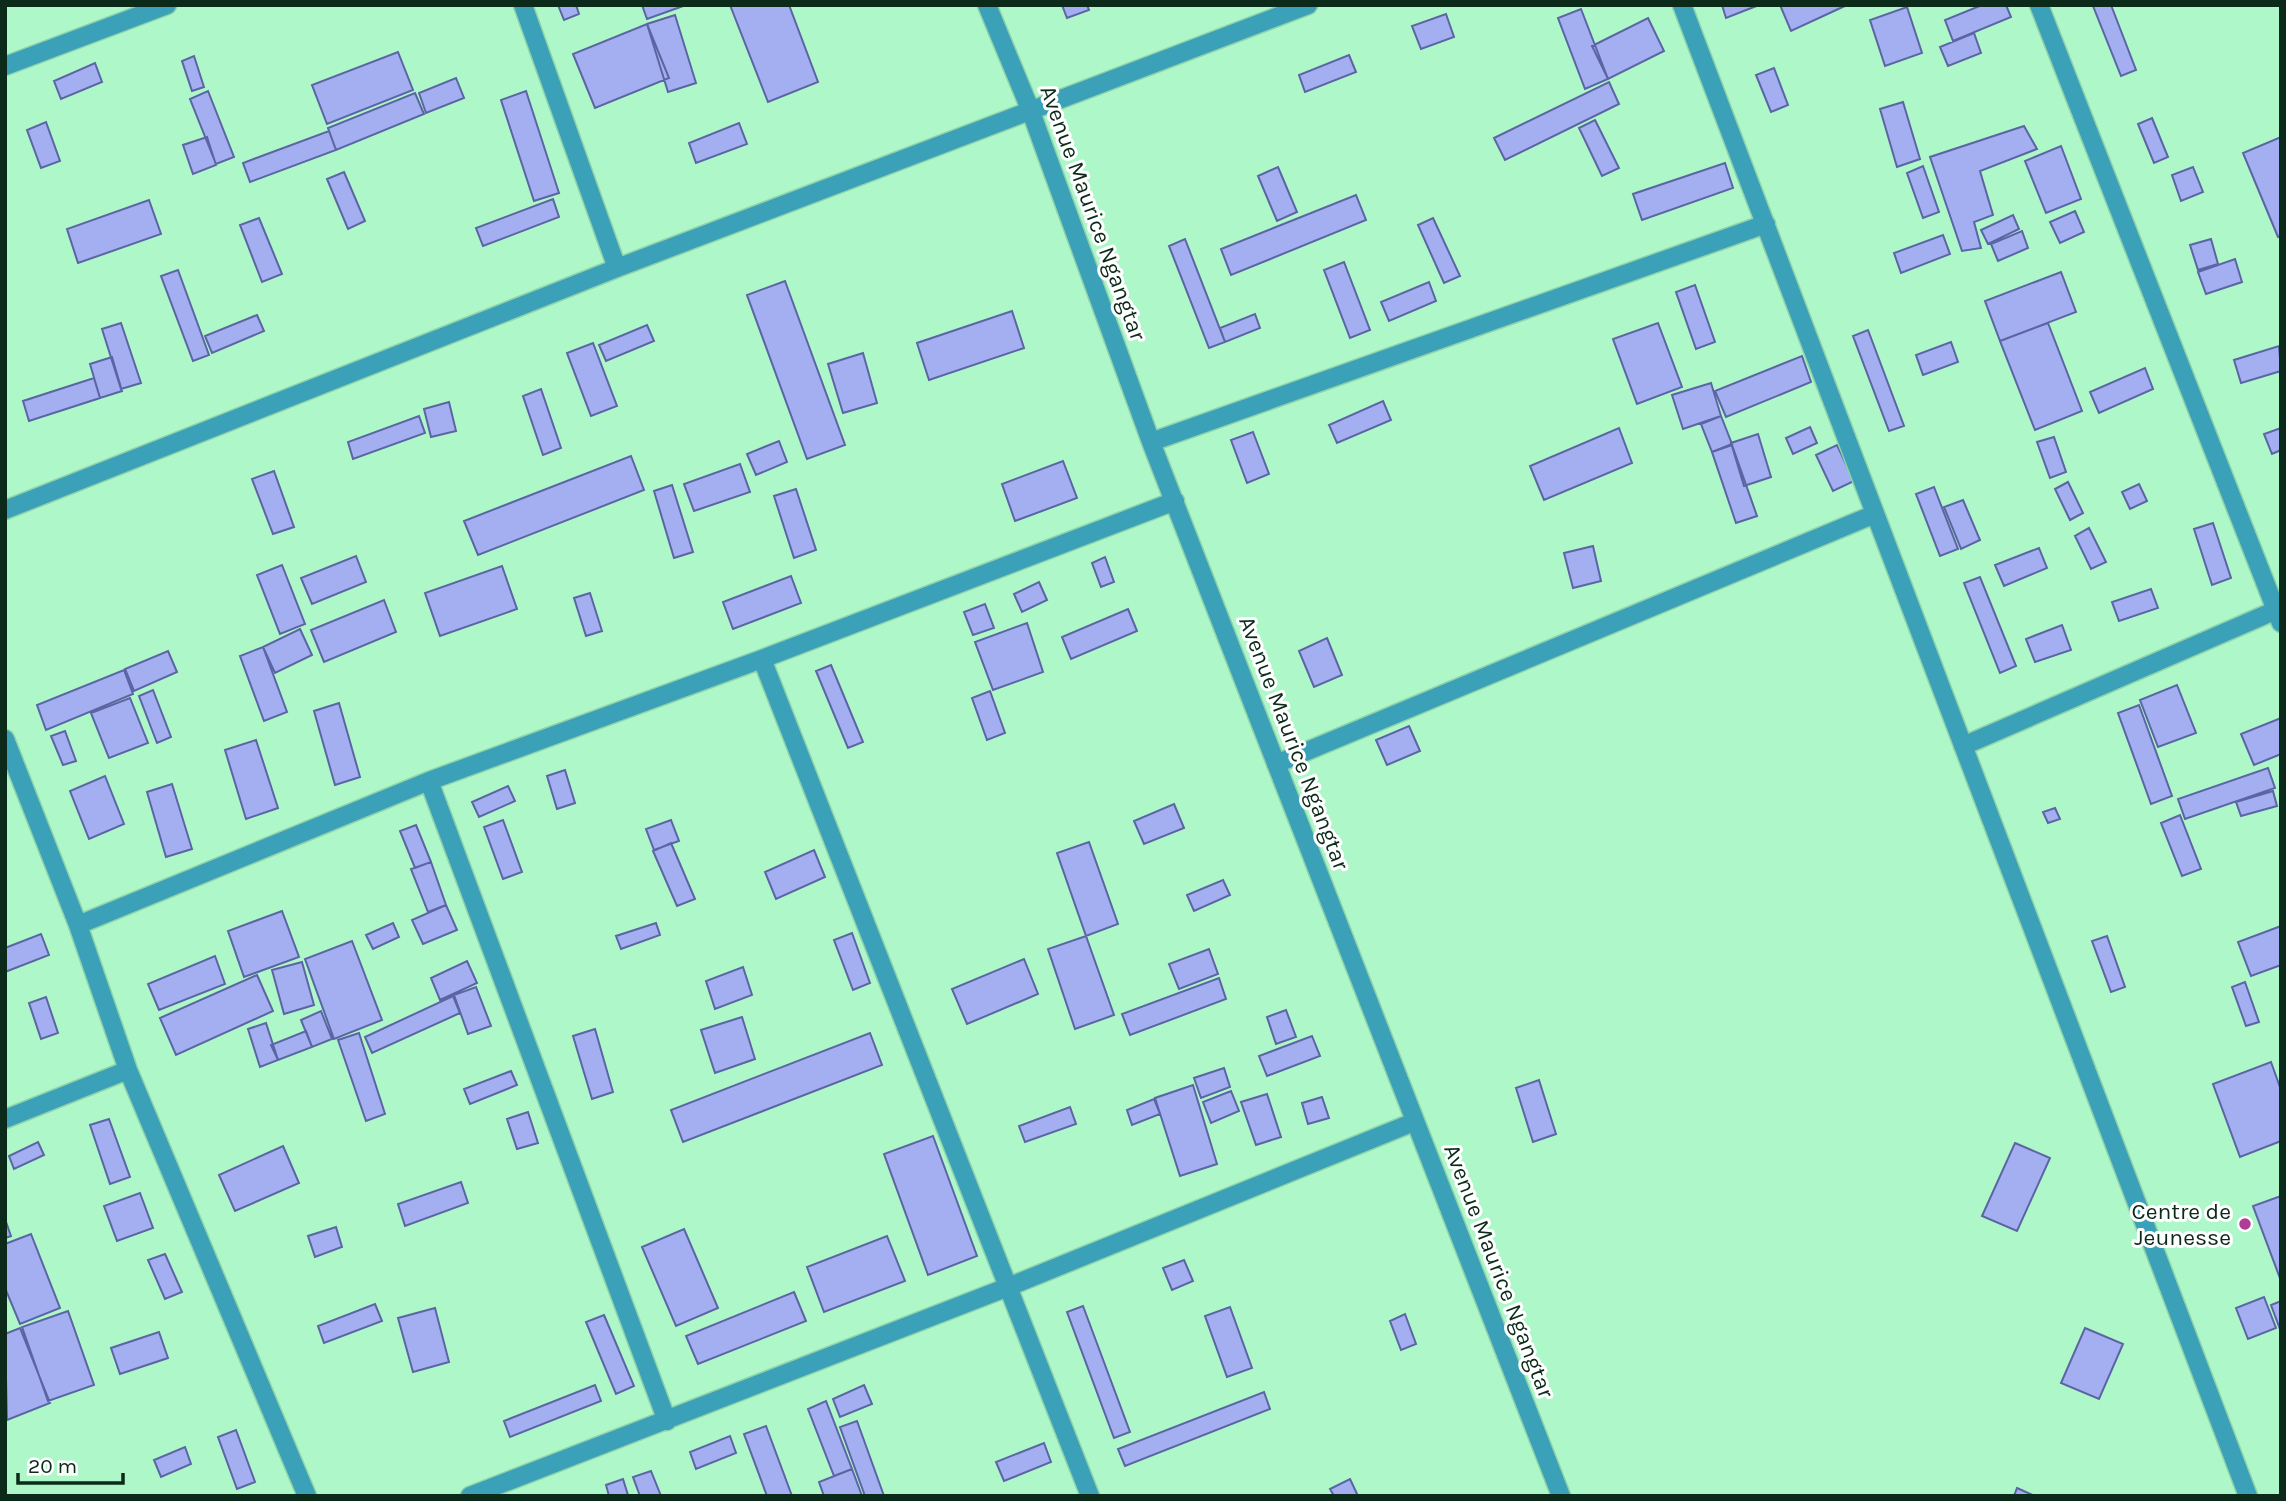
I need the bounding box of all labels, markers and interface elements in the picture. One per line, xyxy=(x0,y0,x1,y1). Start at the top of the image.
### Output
street label: Avenue Maurice Ngangtar xyxy=(1034,82,1152,345)
street label: Avenue Maurice Ngangtar xyxy=(1233,612,1355,874)
street label: Avenue Maurice Ngangtar xyxy=(1438,1140,1560,1402)
place label: Centre de Jeunesse xyxy=(2132,1198,2231,1251)
marker: Centre de Jeunesse xyxy=(2237,1216,2253,1232)
scale bar xyxy=(18,1442,122,1486)
text: 20 m xyxy=(28,1454,77,1478)

